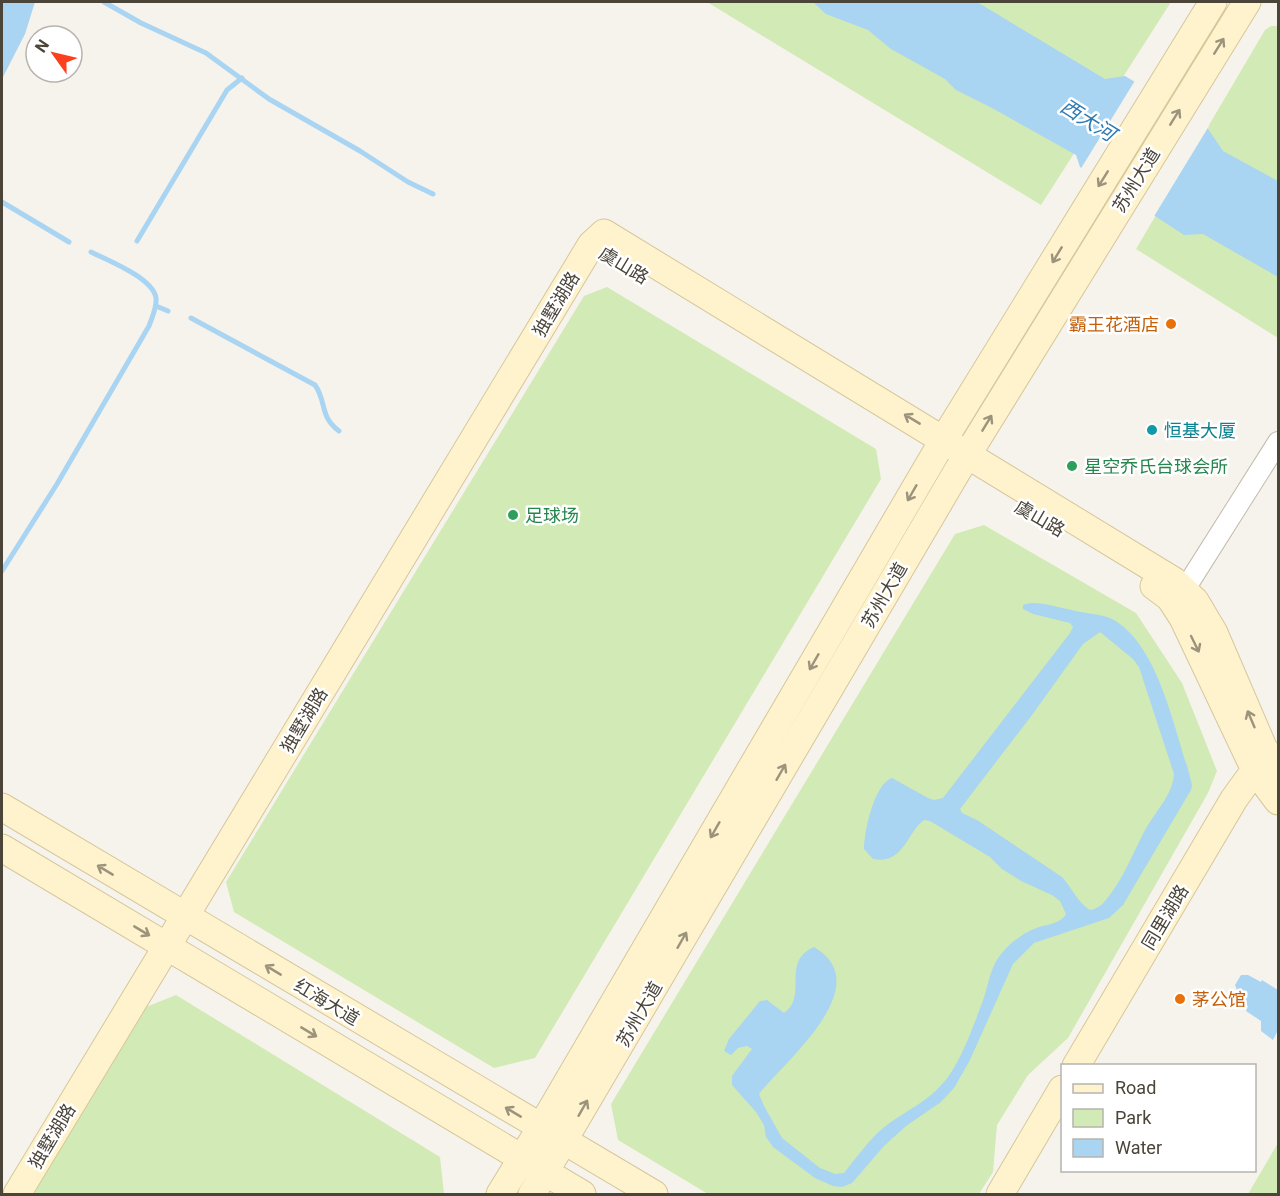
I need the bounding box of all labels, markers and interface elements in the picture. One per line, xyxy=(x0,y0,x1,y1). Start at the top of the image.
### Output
north arrow xyxy=(24,24,84,84)
text: N xyxy=(31,36,53,56)
one-way arrow xyxy=(1214,38,1226,55)
water label: 西大河 xyxy=(1056,94,1123,148)
one-way arrow xyxy=(1170,109,1182,126)
street label: 苏州大道 xyxy=(1108,144,1164,216)
one-way arrow xyxy=(1097,170,1109,187)
street label: 虞山路 xyxy=(595,242,653,288)
one-way arrow xyxy=(1050,246,1062,263)
street label: 独墅湖路 xyxy=(528,268,584,340)
place label: 霸王花酒店 xyxy=(1069,314,1159,335)
marker: 霸王花酒店 xyxy=(1164,317,1178,331)
one-way arrow xyxy=(904,413,921,425)
one-way arrow xyxy=(981,415,993,432)
place label: 恒基大厦 xyxy=(1164,420,1236,441)
marker: 恒基大厦 xyxy=(1145,423,1159,437)
place label: 星空乔氏台球会所 xyxy=(1084,456,1228,477)
marker: 星空乔氏台球会所 xyxy=(1065,459,1079,473)
one-way arrow xyxy=(906,485,918,502)
street label: 虞山路 xyxy=(1011,495,1069,541)
place label: 足球场 xyxy=(525,505,579,526)
marker: 足球场 xyxy=(506,508,520,522)
street label: 苏州大道 xyxy=(857,559,911,631)
one-way arrow xyxy=(1190,634,1201,652)
one-way arrow xyxy=(808,653,820,670)
street label: 独墅湖路 xyxy=(276,684,332,756)
one-way arrow xyxy=(1245,710,1256,728)
one-way arrow xyxy=(775,764,787,781)
one-way arrow xyxy=(709,821,721,838)
one-way arrow xyxy=(97,863,114,875)
street label: 同里湖路 xyxy=(1137,881,1193,953)
one-way arrow xyxy=(133,926,150,938)
one-way arrow xyxy=(676,932,688,949)
one-way arrow xyxy=(265,963,282,975)
street label: 红海大道 xyxy=(291,974,363,1030)
street label: 苏州大道 xyxy=(612,978,666,1050)
place label: 茅公馆 xyxy=(1192,989,1246,1010)
marker: 茅公馆 xyxy=(1173,992,1187,1006)
one-way arrow xyxy=(300,1026,317,1038)
legend xyxy=(1061,1064,1256,1172)
text: Road xyxy=(1115,1077,1156,1098)
street label: 独墅湖路 xyxy=(24,1100,80,1172)
one-way arrow xyxy=(578,1100,590,1117)
one-way arrow xyxy=(505,1106,522,1118)
text: Park xyxy=(1115,1107,1152,1128)
text: Water xyxy=(1115,1137,1162,1158)

